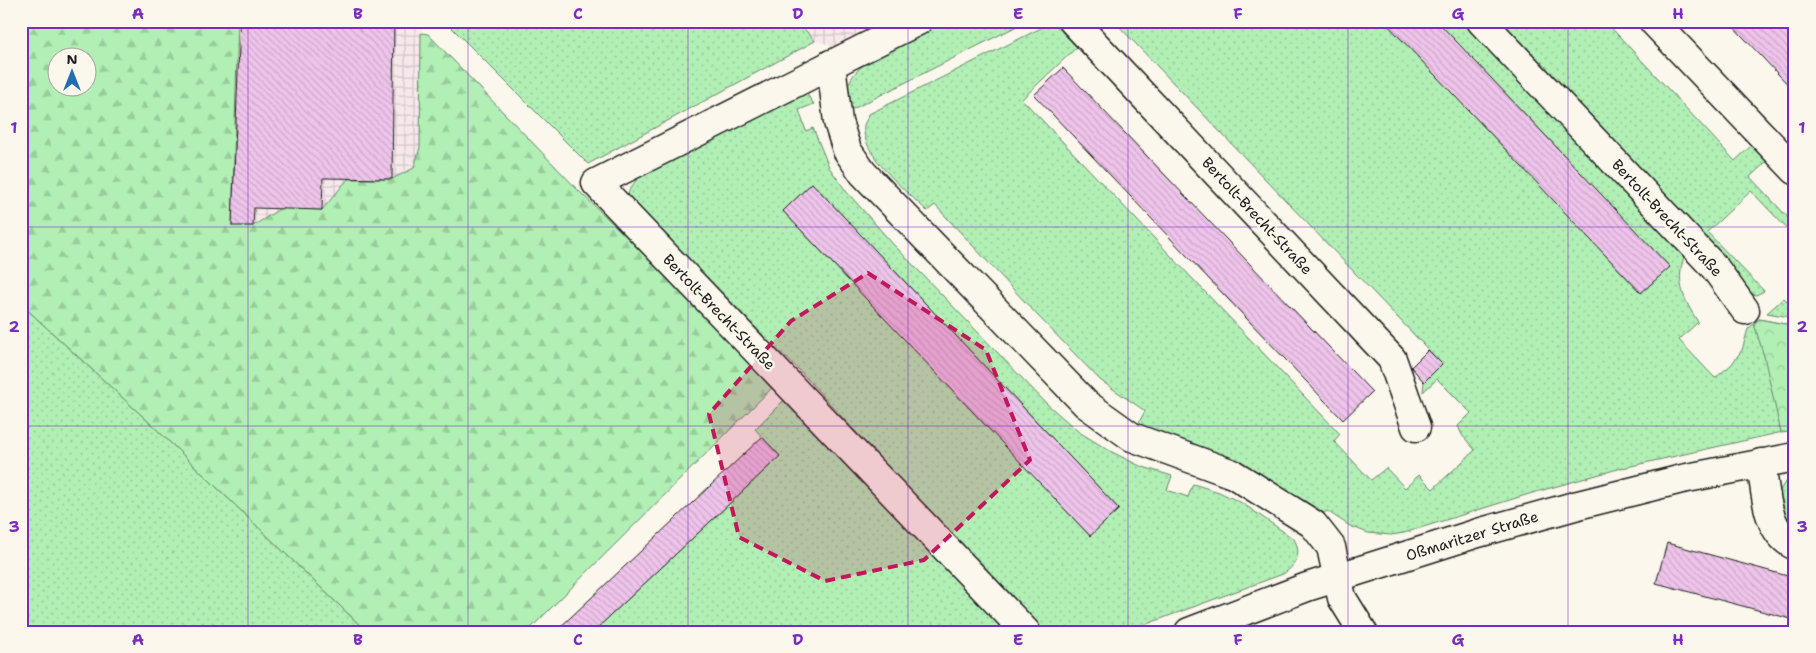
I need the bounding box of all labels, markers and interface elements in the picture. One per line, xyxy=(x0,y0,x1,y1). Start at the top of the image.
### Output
text: A xyxy=(132,3,144,24)
text: B xyxy=(353,3,363,24)
text: C xyxy=(573,3,583,24)
text: D xyxy=(792,3,804,24)
text: E xyxy=(1013,3,1023,24)
text: F xyxy=(1233,3,1243,24)
text: G xyxy=(1452,3,1465,24)
text: H xyxy=(1672,3,1684,24)
north arrow xyxy=(48,48,98,98)
text: N xyxy=(66,50,78,68)
text: 1 xyxy=(10,117,18,138)
text: 1 xyxy=(1798,117,1806,138)
street label: Bertolt-Brecht-Straße xyxy=(1197,153,1317,279)
street label: Bertolt-Brecht-Straße xyxy=(1607,155,1727,281)
street label: Bertolt-Brecht-Straße xyxy=(658,250,780,374)
text: 2 xyxy=(8,316,20,337)
text: 2 xyxy=(1796,316,1808,337)
street label: Oßmaritzer Straße xyxy=(1403,506,1541,566)
text: 3 xyxy=(8,516,20,537)
text: 3 xyxy=(1796,516,1808,537)
text: A xyxy=(132,629,144,650)
text: B xyxy=(353,629,363,650)
text: C xyxy=(573,629,583,650)
text: D xyxy=(792,629,804,650)
text: E xyxy=(1013,629,1023,650)
text: F xyxy=(1233,629,1243,650)
text: G xyxy=(1452,629,1465,650)
text: H xyxy=(1672,629,1684,650)

